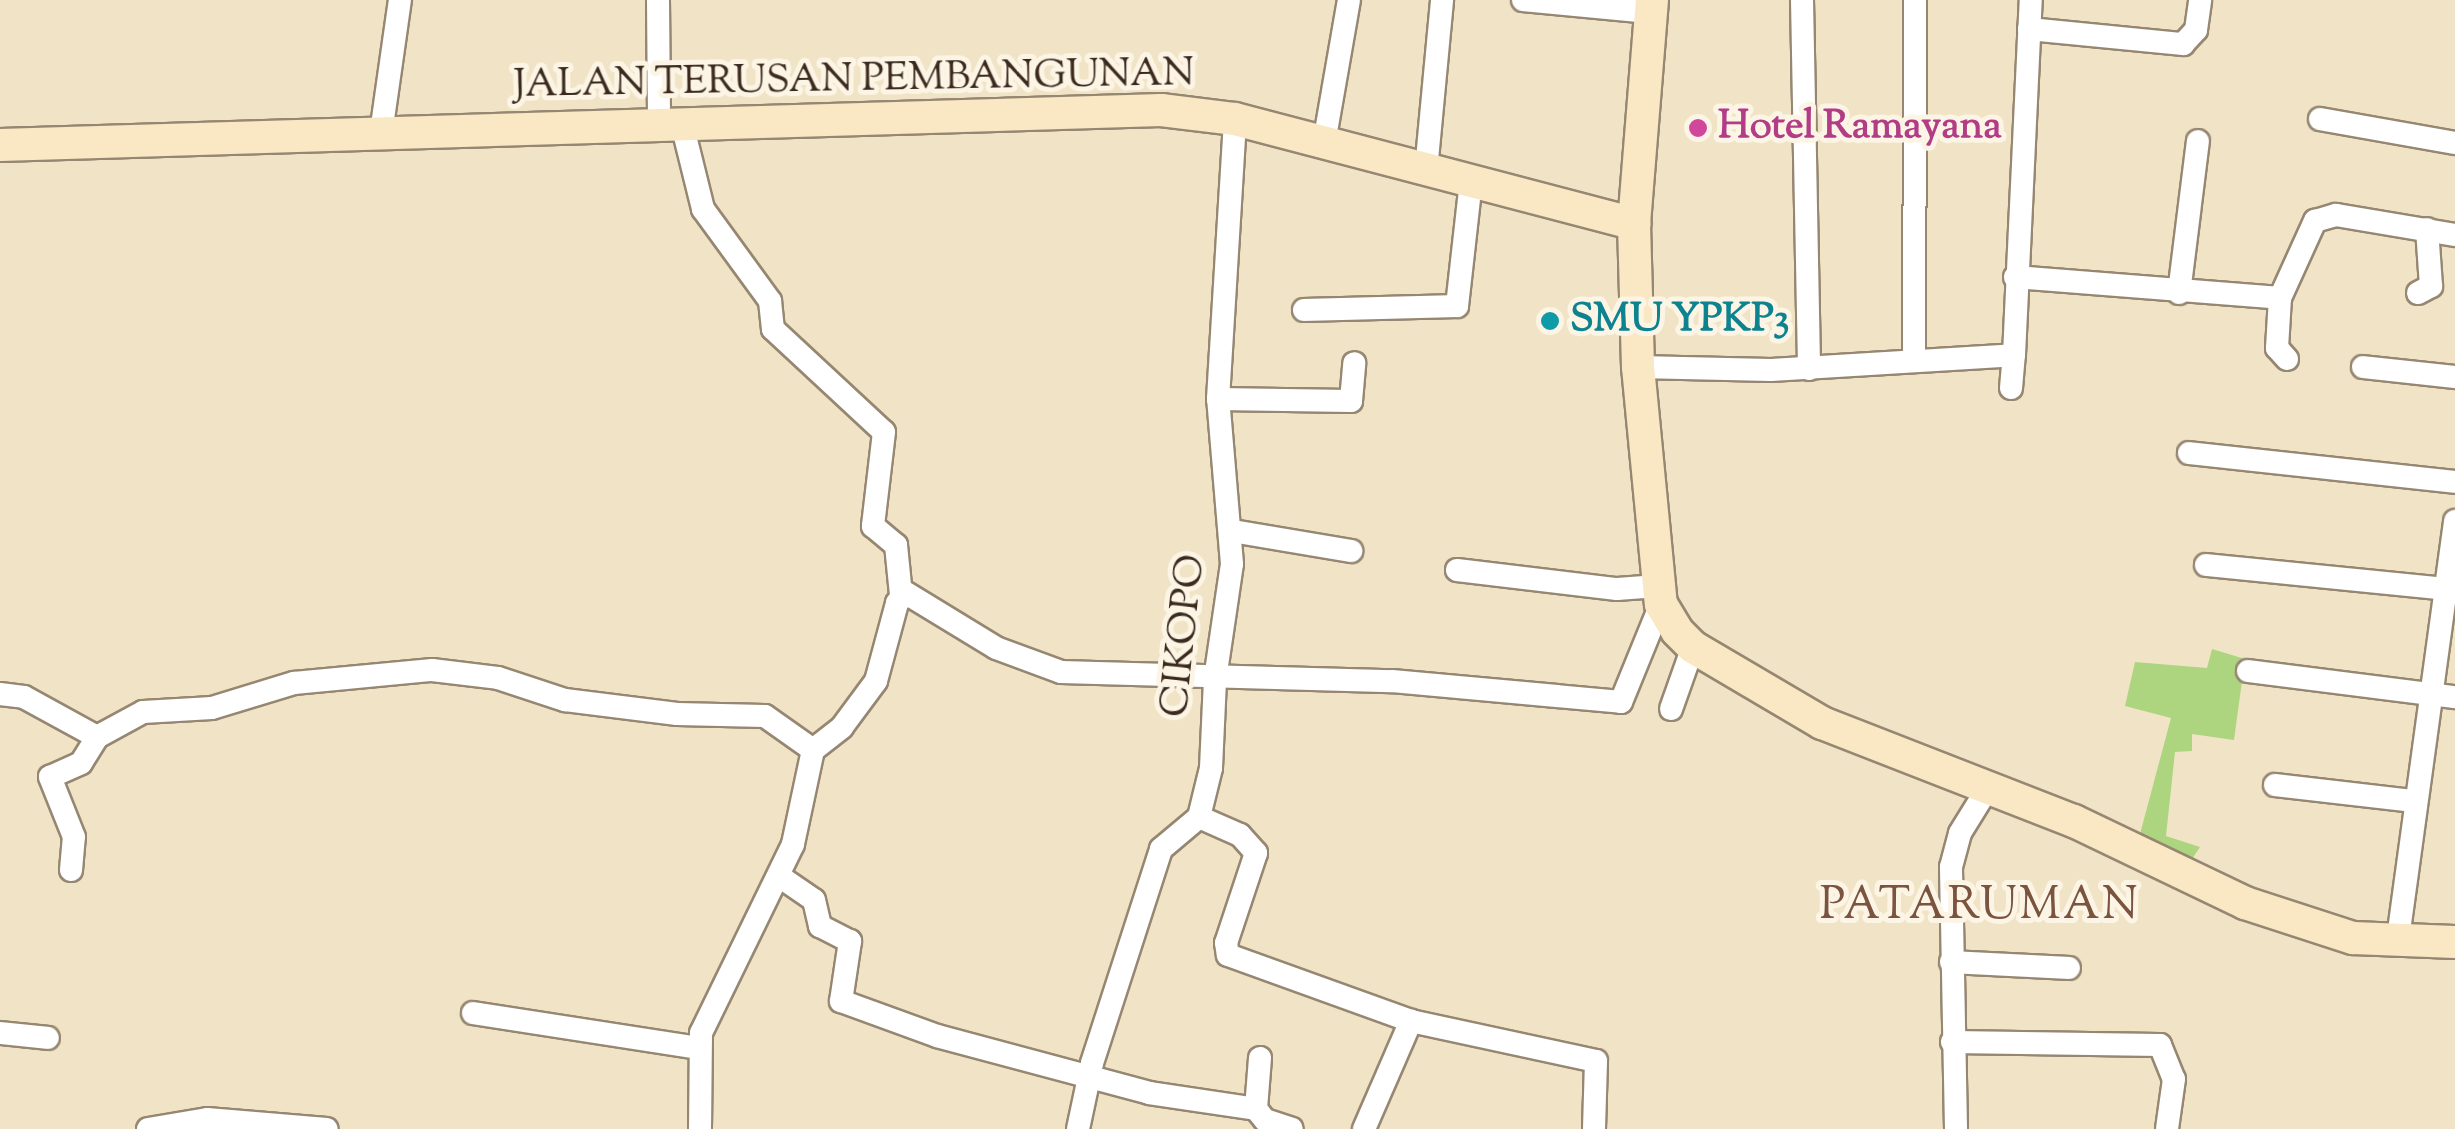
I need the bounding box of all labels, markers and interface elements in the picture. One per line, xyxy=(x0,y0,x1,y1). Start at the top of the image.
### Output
street label: JALAN TERUSAN PEMBANGUNAN xyxy=(513,51,1195,111)
place label: Hotel Ramayana xyxy=(1718,104,2002,152)
marker: Hotel Ramayana xyxy=(1687,117,1709,139)
place label: SMU YPKP3 xyxy=(1570,297,1789,345)
marker: SMU YPKP3 xyxy=(1539,310,1561,332)
street label: CIKOPO xyxy=(1153,552,1217,720)
district label: PATARUMAN xyxy=(1820,881,2140,935)

